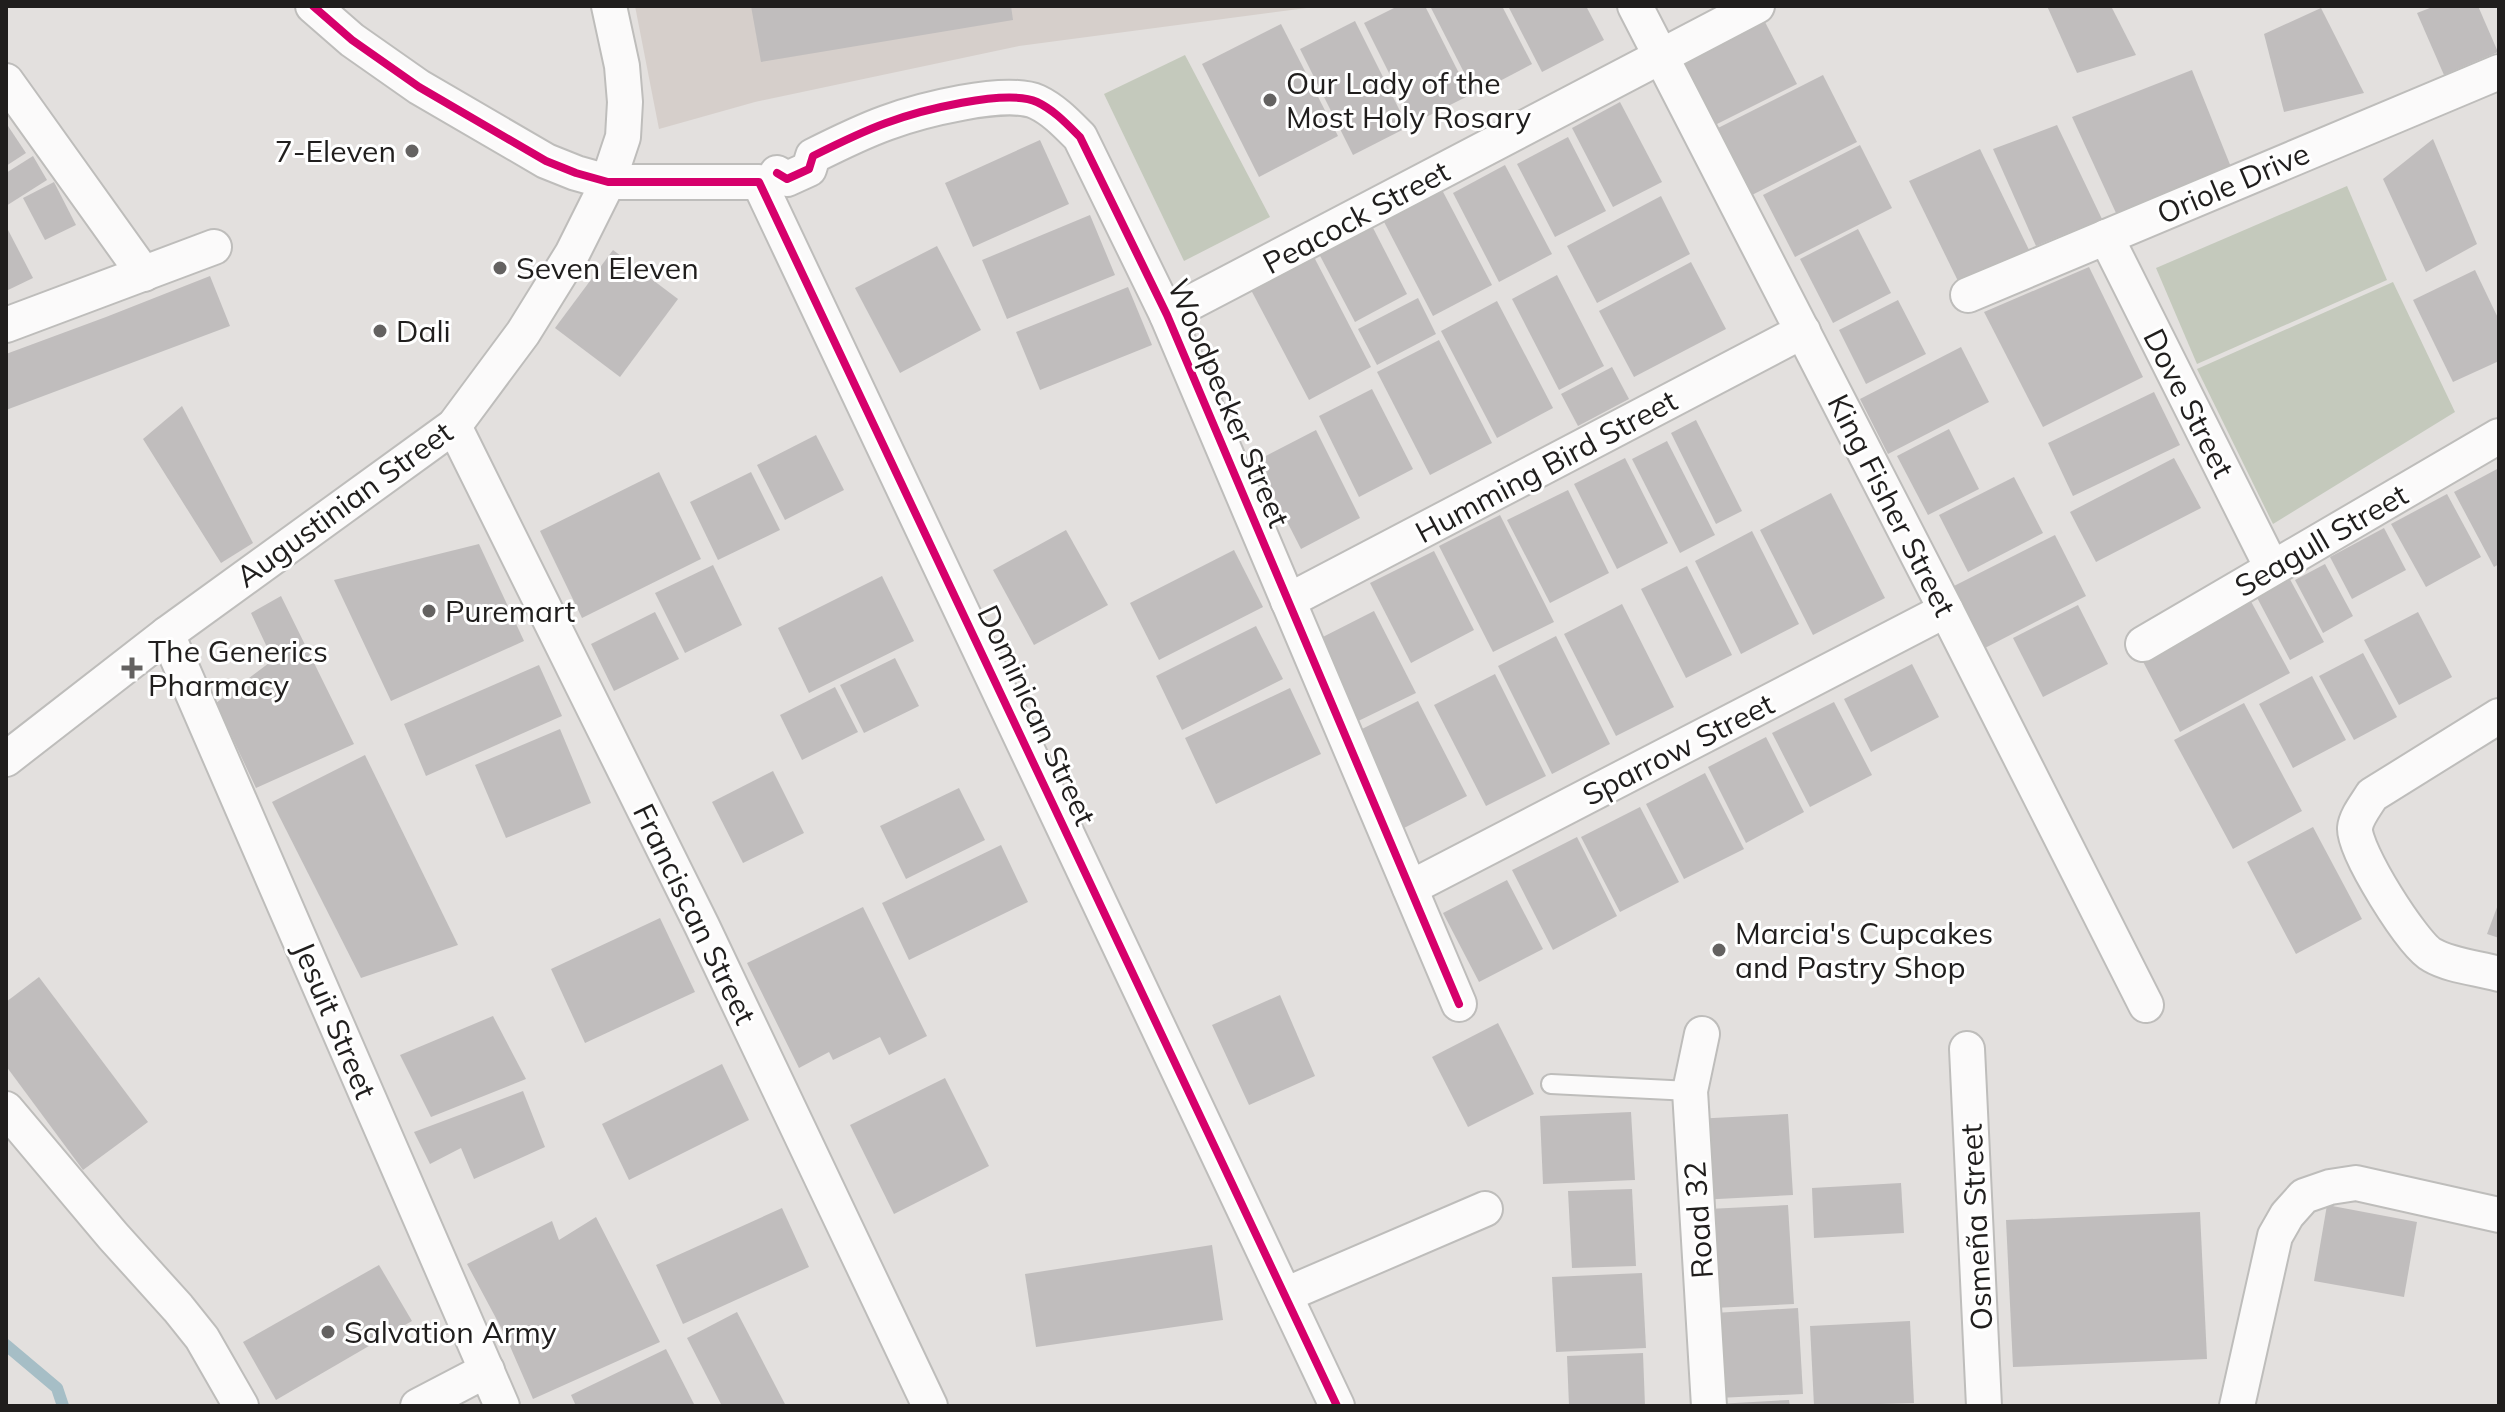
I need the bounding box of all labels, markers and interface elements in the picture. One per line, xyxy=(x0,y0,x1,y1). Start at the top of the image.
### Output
place label: Our Lady of the Most Holy Rosary xyxy=(1286,64,1531,136)
marker: Our Lady of the Most Holy Rosary xyxy=(1261,91,1279,109)
place label: 7-Eleven xyxy=(275,132,396,170)
street label: Oriole Drive xyxy=(2151,134,2315,232)
marker: 7-Eleven xyxy=(403,142,421,160)
street label: Peacock Street xyxy=(1256,152,1456,282)
place label: Seven Eleven xyxy=(516,249,699,287)
marker: Seven Eleven xyxy=(491,259,509,277)
street label: Woodpecker Street xyxy=(1160,273,1298,533)
place label: Dali xyxy=(396,312,451,350)
marker: Dali xyxy=(371,322,389,340)
street label: Dove Street xyxy=(2135,322,2243,484)
street label: Humming Bird Street xyxy=(1409,381,1683,551)
street label: King Fisher Street xyxy=(1820,388,1964,622)
street label: Augustinian Street xyxy=(228,413,460,595)
street label: Seagull Street xyxy=(2228,475,2414,605)
place label: Puremart xyxy=(445,592,575,630)
street label: Dominican Street xyxy=(969,599,1105,831)
marker: Puremart xyxy=(420,602,438,620)
place label: The Generics Pharmacy xyxy=(148,632,328,704)
marker: The Generics Pharmacy xyxy=(123,659,141,677)
street label: Sparrow Street xyxy=(1576,684,1780,814)
street label: Franciscan Street xyxy=(625,797,765,1031)
place label: Marcia's Cupcakes and Pastry Shop xyxy=(1735,914,1993,986)
street label: Jesuit Street xyxy=(285,936,385,1104)
marker: Marcia's Cupcakes and Pastry Shop xyxy=(1710,941,1728,959)
street label: Osmeña Street xyxy=(1952,1123,2000,1331)
street label: Road 32 xyxy=(1675,1160,1721,1280)
place label: Salvation Army xyxy=(344,1313,557,1351)
marker: Salvation Army xyxy=(319,1323,337,1341)

